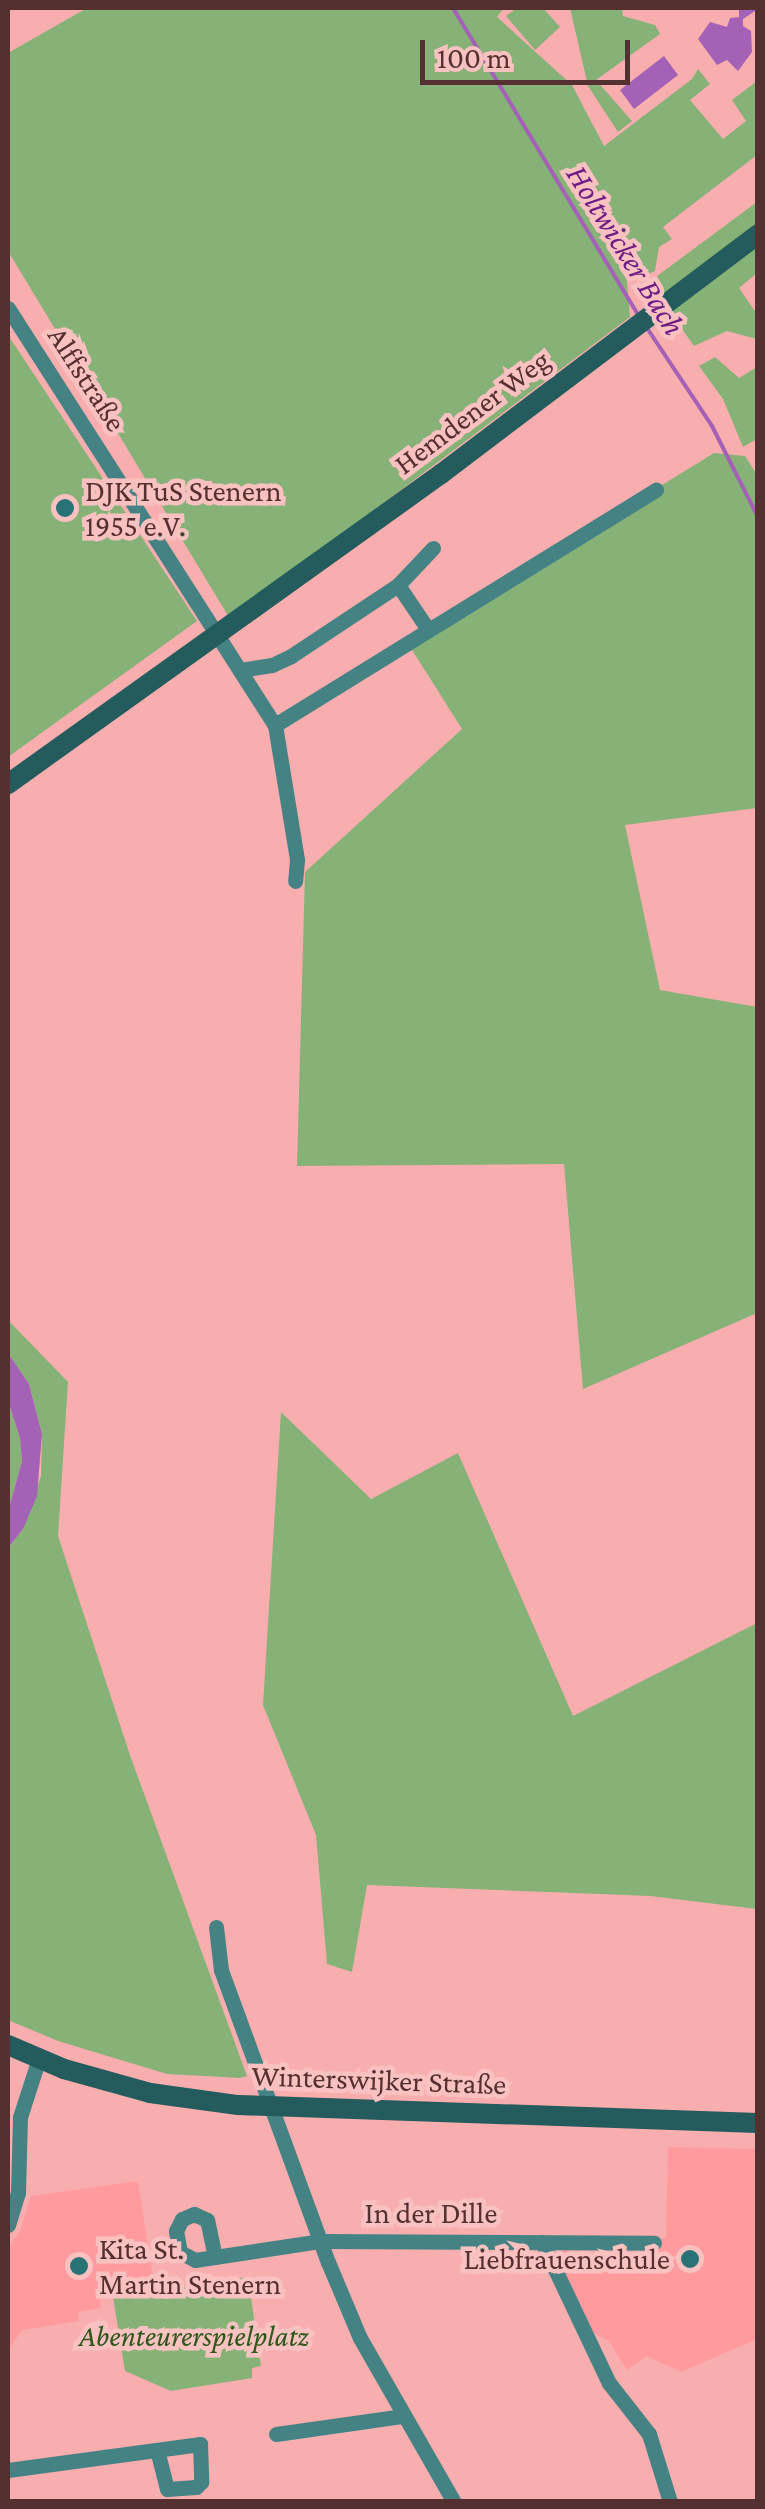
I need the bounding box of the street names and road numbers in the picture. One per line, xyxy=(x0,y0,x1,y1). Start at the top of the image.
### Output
street label: Alffstraße xyxy=(40,320,134,438)
street label: Hemdener Weg xyxy=(387,342,557,482)
street label: Winterswijker Straße xyxy=(251,2058,507,2102)
street label: In der Dille xyxy=(365,2195,497,2231)

